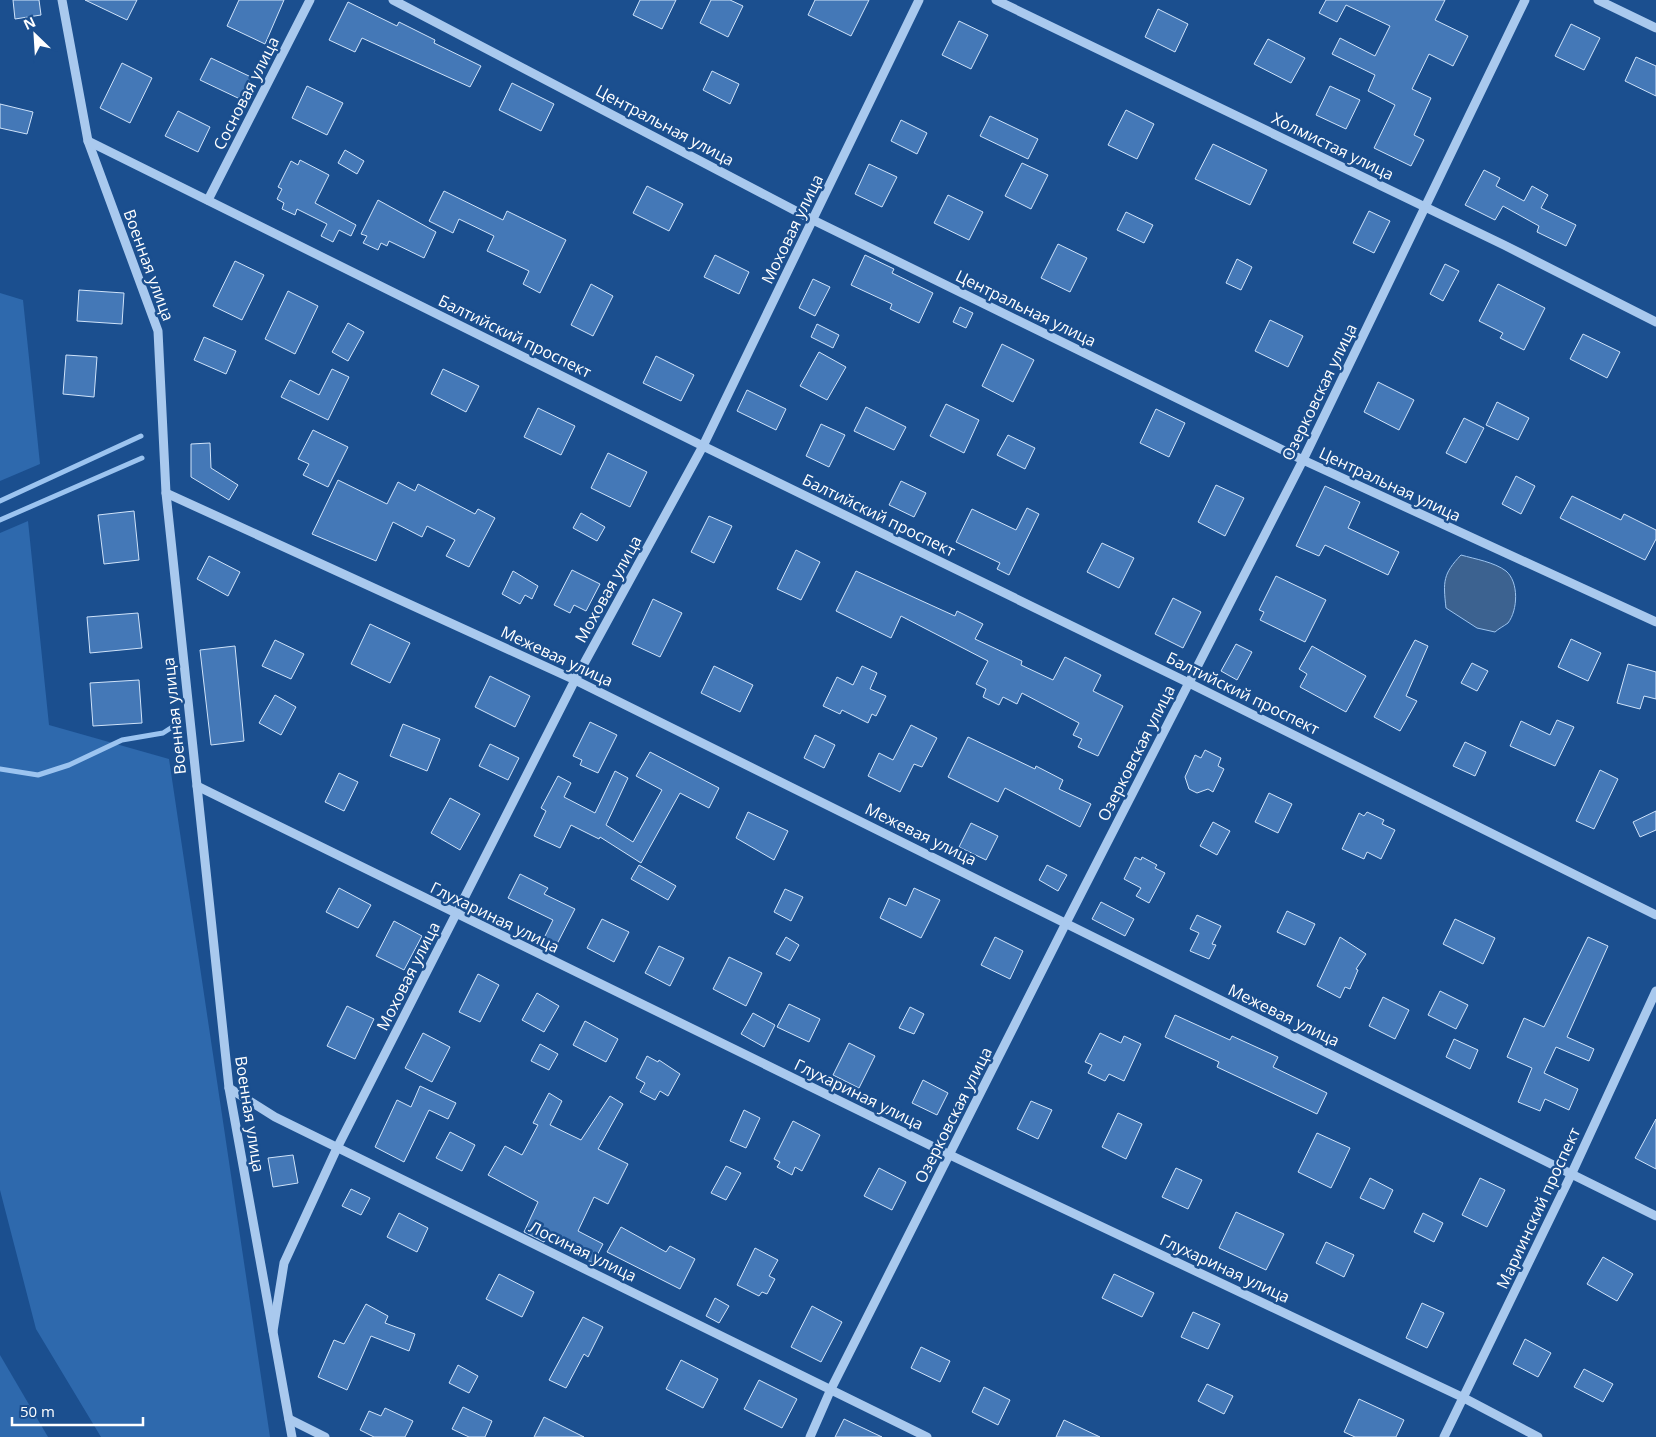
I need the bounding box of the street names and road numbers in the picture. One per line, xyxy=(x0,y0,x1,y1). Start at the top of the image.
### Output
street label: Сосновая улица xyxy=(208,33,284,153)
street label: Центральная улица xyxy=(592,79,738,171)
street label: Холмистая улица xyxy=(1268,107,1398,185)
street label: Моховая улица xyxy=(756,171,828,287)
street label: Военная улица xyxy=(119,206,179,324)
street label: Центральная улица xyxy=(952,264,1100,352)
street label: Балтийский проспект xyxy=(435,289,596,383)
street label: Озерковская улица xyxy=(1276,320,1362,464)
street label: Центральная улица xyxy=(1316,441,1464,527)
street label: Балтийский проспект xyxy=(799,468,960,562)
street label: Моховая улица xyxy=(569,531,647,647)
street label: Межевая улица xyxy=(497,620,617,692)
street label: Балтийский проспект xyxy=(1163,646,1324,740)
street label: Военная улица xyxy=(157,656,191,776)
street label: Озерковская улица xyxy=(1092,681,1180,825)
street label: Межевая улица xyxy=(862,797,980,871)
street label: Глухариная улица xyxy=(427,876,563,958)
street label: Моховая улица xyxy=(371,918,445,1034)
street label: Межевая улица xyxy=(1225,978,1343,1052)
street label: Озерковская улица xyxy=(909,1043,997,1187)
street label: Глухариная улица xyxy=(791,1053,927,1135)
street label: Военная улица xyxy=(230,1054,270,1174)
street label: Мариинский проспект xyxy=(1491,1123,1585,1292)
street label: Лосиная улица xyxy=(526,1215,640,1287)
street label: Глухариная улица xyxy=(1156,1228,1294,1308)

